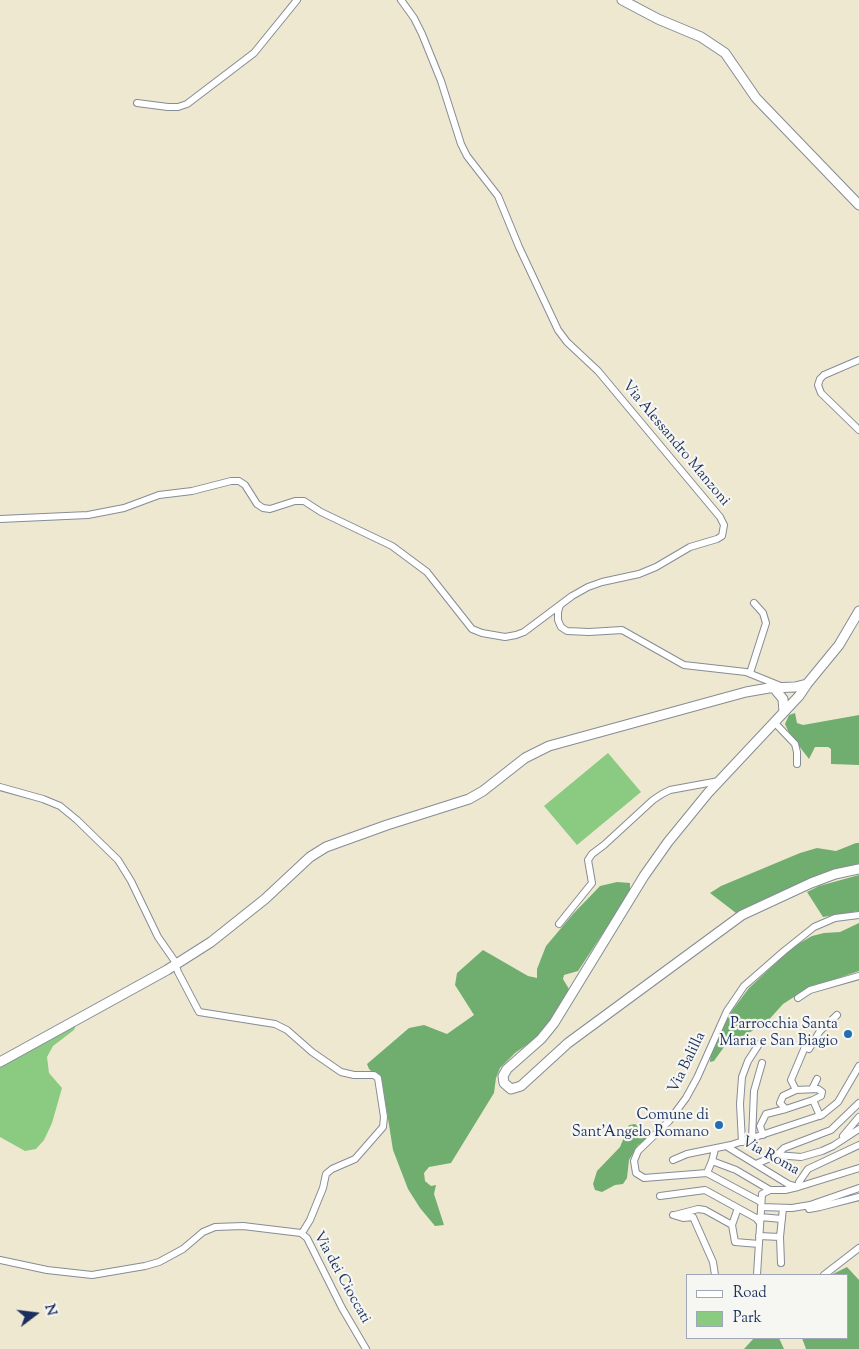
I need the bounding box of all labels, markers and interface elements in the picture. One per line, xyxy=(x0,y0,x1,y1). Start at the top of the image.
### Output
street label: Via Alessandro Manzoni xyxy=(617,378,733,510)
place label: Parrocchia Santa Maria e San Biagio xyxy=(719,1016,838,1051)
marker: Parrocchia Santa Maria e San Biagio xyxy=(842,1028,854,1040)
street label: Via Balilla xyxy=(666,1030,710,1096)
place label: Comune di Sant'Angelo Romano xyxy=(572,1107,709,1142)
marker: Comune di Sant'Angelo Romano xyxy=(713,1119,725,1131)
street label: Via Roma xyxy=(738,1134,802,1180)
street label: Via dei Cioccati xyxy=(308,1229,374,1327)
legend xyxy=(686,1274,849,1339)
text: Road xyxy=(733,1283,767,1304)
north arrow xyxy=(10,1289,60,1339)
text: N xyxy=(38,1302,61,1318)
text: Park xyxy=(733,1308,762,1329)

